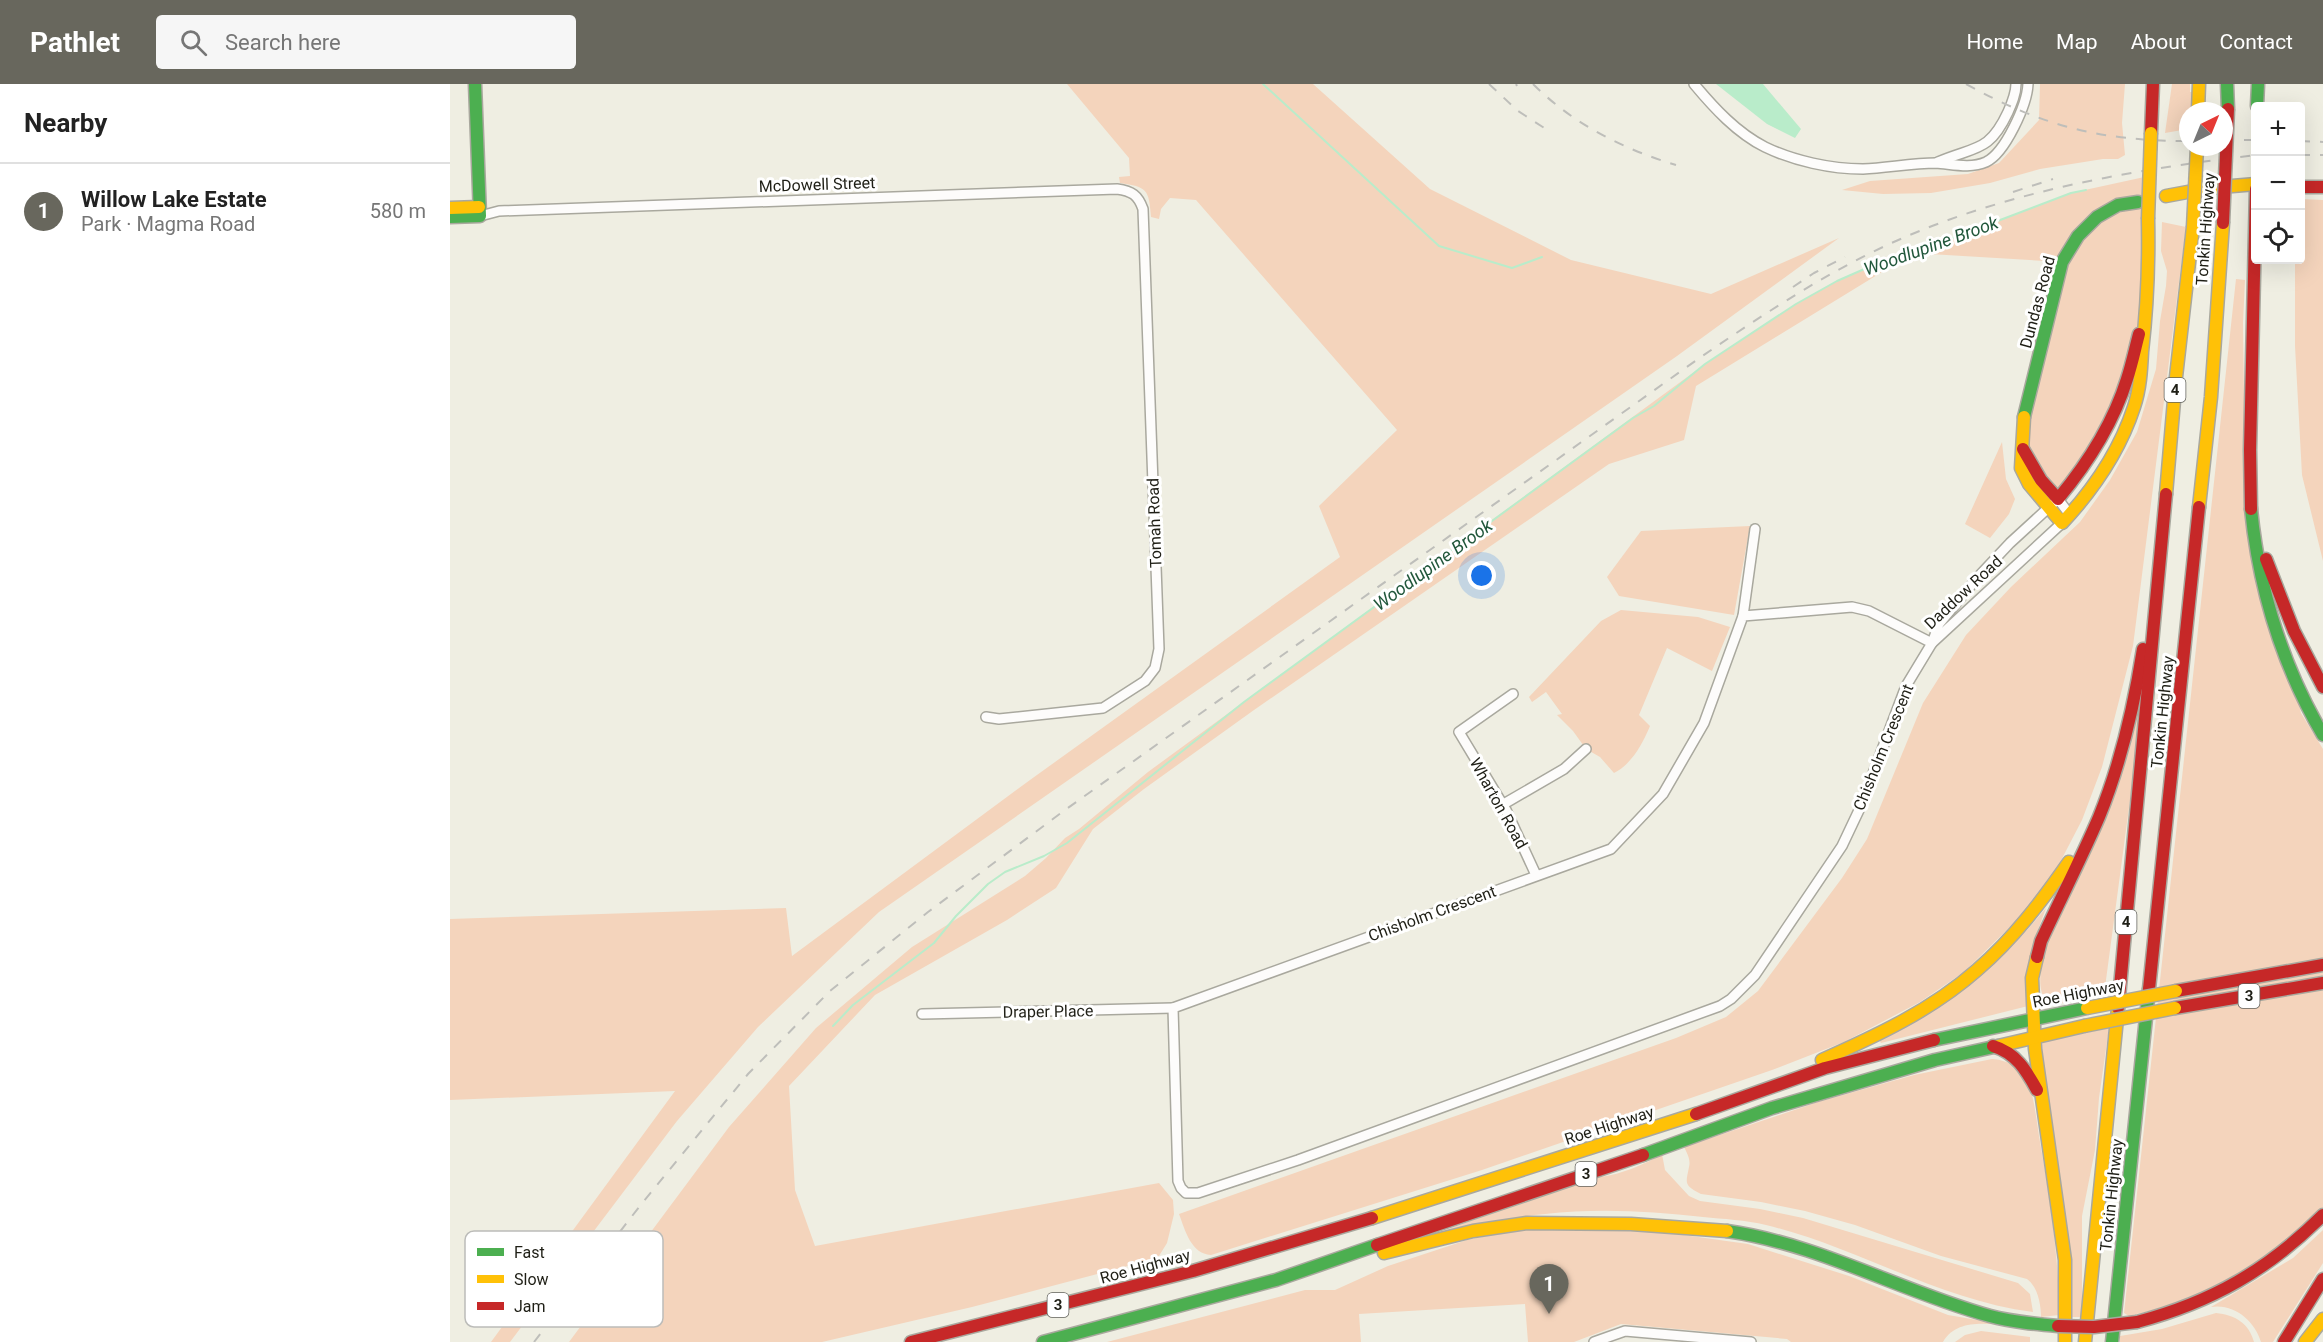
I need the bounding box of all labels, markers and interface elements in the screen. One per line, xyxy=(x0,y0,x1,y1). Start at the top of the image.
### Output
search box xyxy=(156,15,576,69)
text: Pathlet xyxy=(30,26,120,59)
icon: search xyxy=(177,26,210,59)
text: Search here xyxy=(225,30,341,55)
text: Home xyxy=(1967,30,2023,54)
text: Map xyxy=(2056,30,2098,54)
text: About xyxy=(2131,30,2187,54)
text: Contact xyxy=(2220,30,2293,54)
north arrow xyxy=(2179,102,2233,156)
map controls xyxy=(2251,102,2305,264)
button: + xyxy=(2251,102,2305,156)
text: Nearby xyxy=(24,108,107,138)
button: − xyxy=(2251,156,2305,210)
street label: Tonkin Highway xyxy=(2192,172,2219,286)
street label: McDowell Street xyxy=(759,173,876,196)
text: Willow Lake Estate xyxy=(81,187,267,212)
text: 1 xyxy=(38,199,49,223)
text: 580 m xyxy=(370,199,426,223)
button: locate xyxy=(2251,210,2305,264)
water label: Woodlupine Brook xyxy=(1861,211,2002,280)
text: Park · Magma Road xyxy=(81,212,255,236)
street label: Dundas Road xyxy=(2016,254,2059,350)
road number: 4 xyxy=(2164,378,2186,402)
street label: Tomah Road xyxy=(1143,478,1166,568)
water label: Woodlupine Brook xyxy=(1369,514,1497,615)
street label: Daddow Road xyxy=(1921,552,2006,633)
your location xyxy=(1467,561,1496,590)
street label: Tonkin Highway xyxy=(2147,655,2178,769)
street label: Chisholm Crescent xyxy=(1849,681,1917,813)
street label: Wharton Road xyxy=(1466,754,1531,852)
street label: Chisholm Crescent xyxy=(1366,882,1499,945)
road number: 4 xyxy=(2116,910,2136,934)
street label: Roe Highway xyxy=(2031,975,2126,1012)
road number: 3 xyxy=(2238,984,2260,1008)
street label: Draper Place xyxy=(1002,1001,1094,1022)
street label: Roe Highway xyxy=(1562,1102,1657,1149)
street label: Tonkin Highway xyxy=(2096,1138,2127,1252)
road number: 3 xyxy=(1576,1162,1596,1186)
legend xyxy=(465,1231,663,1327)
text: Fast xyxy=(514,1243,545,1262)
street label: Roe Highway xyxy=(1098,1245,1193,1288)
pin: 1 xyxy=(1530,1264,1568,1314)
text: Slow xyxy=(514,1270,549,1289)
road number: 3 xyxy=(1048,1293,1068,1317)
text: Jam xyxy=(514,1297,546,1316)

